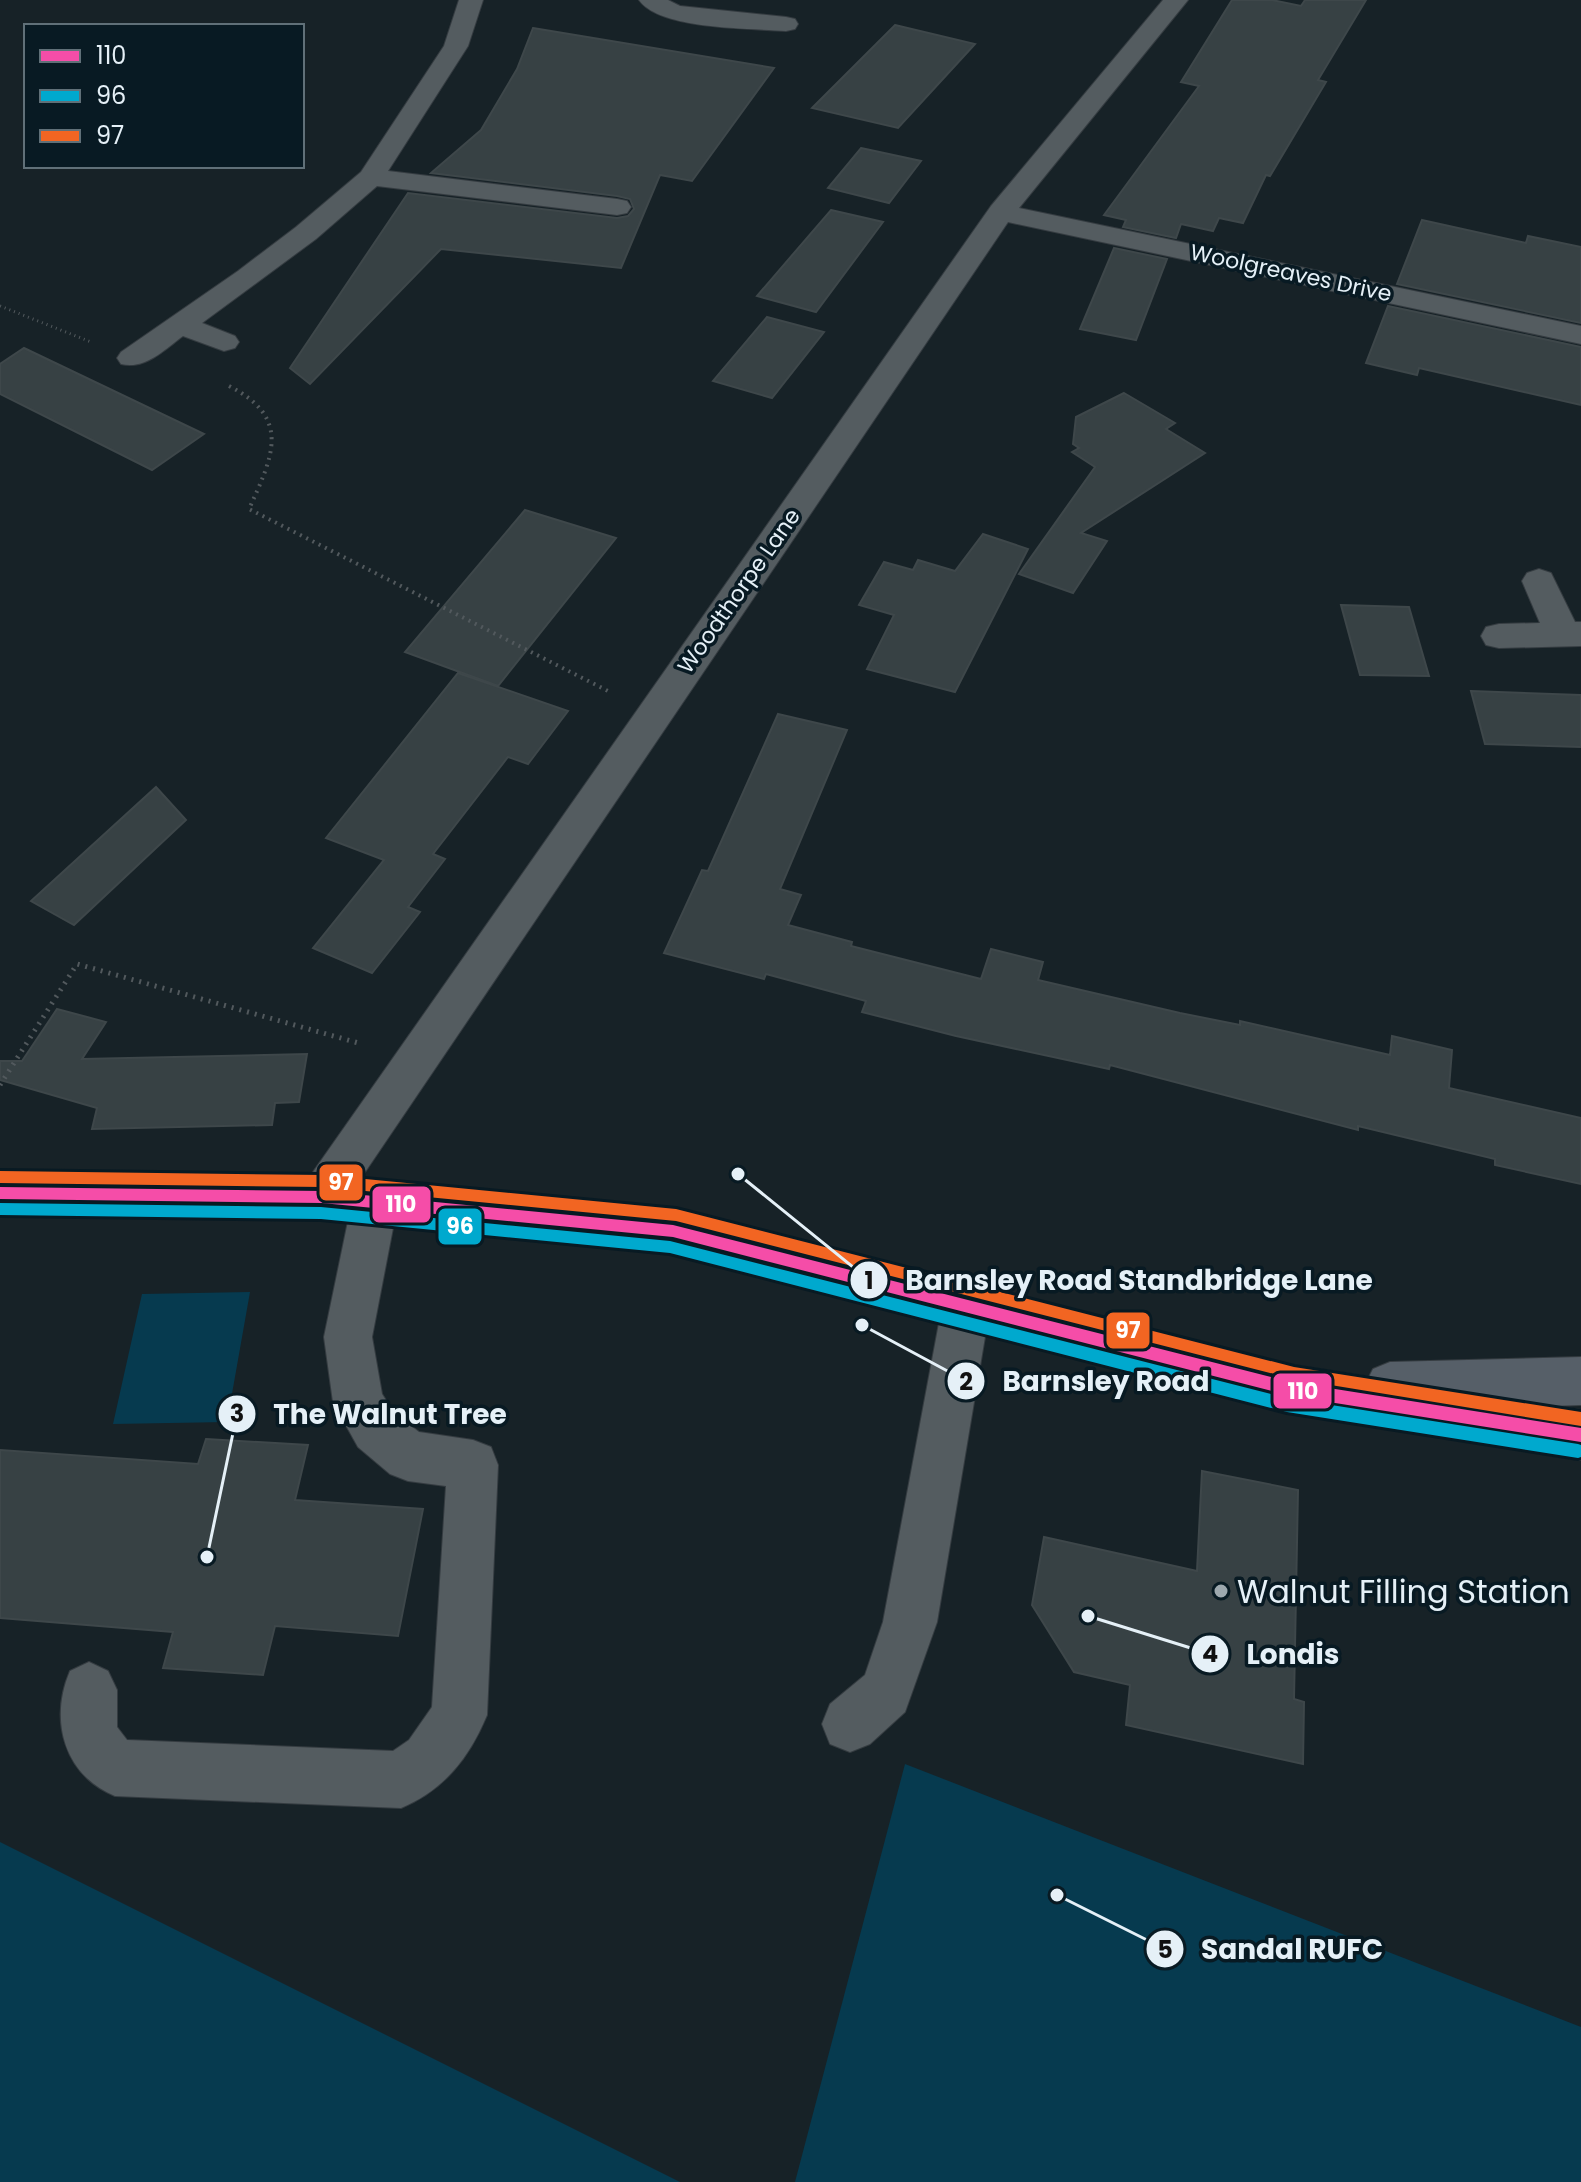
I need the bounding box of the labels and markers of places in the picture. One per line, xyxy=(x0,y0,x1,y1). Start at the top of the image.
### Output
callout: Barnsley Road Standbridge Lane xyxy=(849,1254,1389,1306)
callout: Barnsley Road xyxy=(946,1355,1226,1407)
callout: The Walnut Tree xyxy=(217,1388,523,1440)
place label: Walnut Filling Station xyxy=(1237,1569,1570,1614)
marker: Walnut Filling Station xyxy=(1212,1582,1230,1600)
callout: Londis xyxy=(1190,1628,1355,1680)
callout: Sandal RUFC xyxy=(1145,1923,1399,1975)

